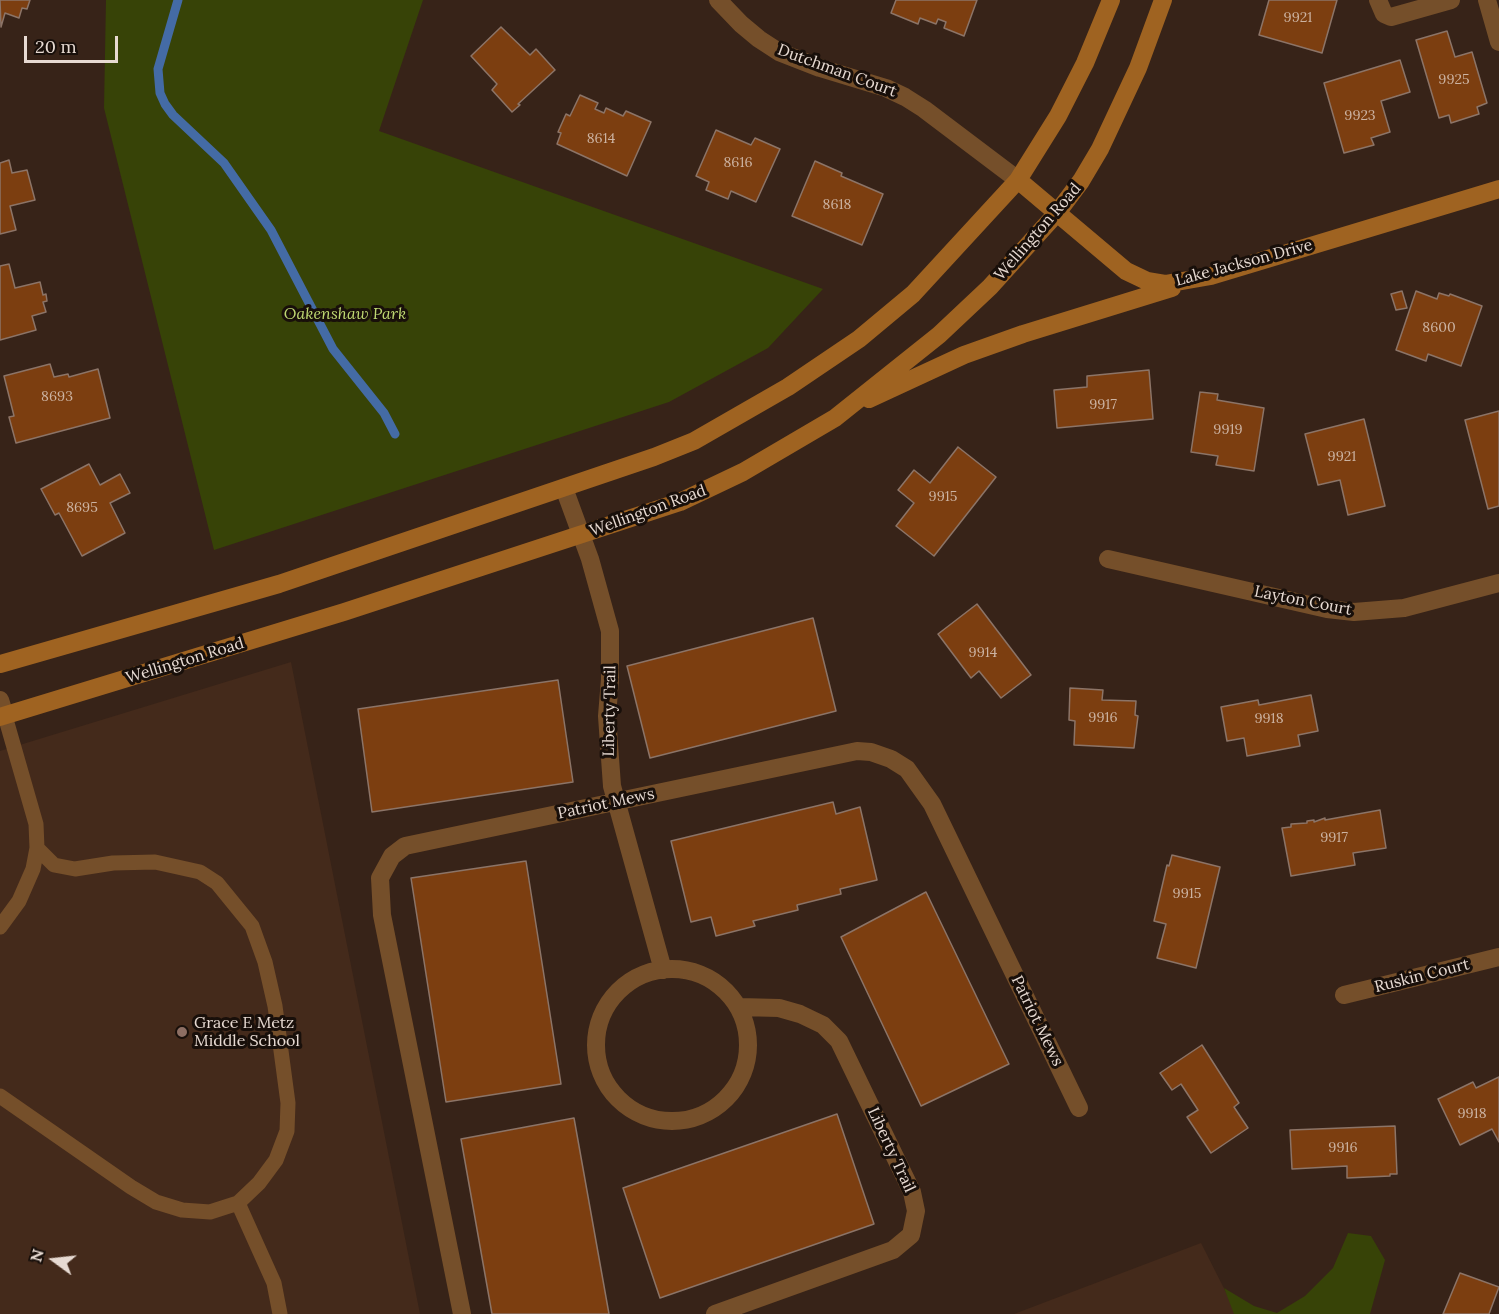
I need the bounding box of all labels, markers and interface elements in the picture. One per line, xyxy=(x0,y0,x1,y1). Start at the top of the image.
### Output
house number: 9921 xyxy=(1284,10,1312,26)
scale bar xyxy=(27,24,122,62)
text: 20 m xyxy=(35,35,77,58)
street label: Dutchman Court xyxy=(775,41,899,101)
house number: 9925 xyxy=(1438,72,1470,88)
house number: 9923 xyxy=(1344,108,1376,124)
house number: 8614 xyxy=(587,131,615,147)
house number: 8616 xyxy=(723,155,753,171)
street label: Wellington Road xyxy=(991,180,1085,284)
house number: 8618 xyxy=(823,197,851,213)
street label: Lake Jackson Drive xyxy=(1173,235,1315,291)
park label: Oakenshaw Park xyxy=(284,304,406,324)
house number: 8600 xyxy=(1422,320,1456,336)
house number: 8693 xyxy=(41,389,73,405)
house number: 9917 xyxy=(1089,397,1117,413)
house number: 9919 xyxy=(1213,422,1243,438)
house number: 9921 xyxy=(1328,449,1356,465)
street label: Wellington Road xyxy=(587,481,709,541)
house number: 9915 xyxy=(929,489,957,505)
house number: 8695 xyxy=(66,500,98,516)
street label: Layton Court xyxy=(1253,582,1353,620)
street label: Wellington Road xyxy=(124,634,246,688)
house number: 9914 xyxy=(969,645,997,661)
street label: Liberty Trail xyxy=(600,665,620,757)
house number: 9916 xyxy=(1088,710,1118,726)
house number: 9918 xyxy=(1254,711,1284,727)
street label: Patriot Mews xyxy=(556,784,656,824)
house number: 9917 xyxy=(1320,830,1348,846)
house number: 9915 xyxy=(1173,886,1201,902)
street label: Ruskin Court xyxy=(1372,955,1472,997)
street label: Patriot Mews xyxy=(1007,973,1067,1069)
place label: Grace E Metz Middle School xyxy=(194,1013,300,1051)
marker: Grace E Metz Middle School xyxy=(175,1025,189,1039)
street label: Liberty Trail xyxy=(863,1104,919,1196)
house number: 9918 xyxy=(1457,1106,1487,1122)
house number: 9916 xyxy=(1328,1140,1358,1156)
north arrow xyxy=(24,1230,84,1290)
text: N xyxy=(25,1247,48,1264)

